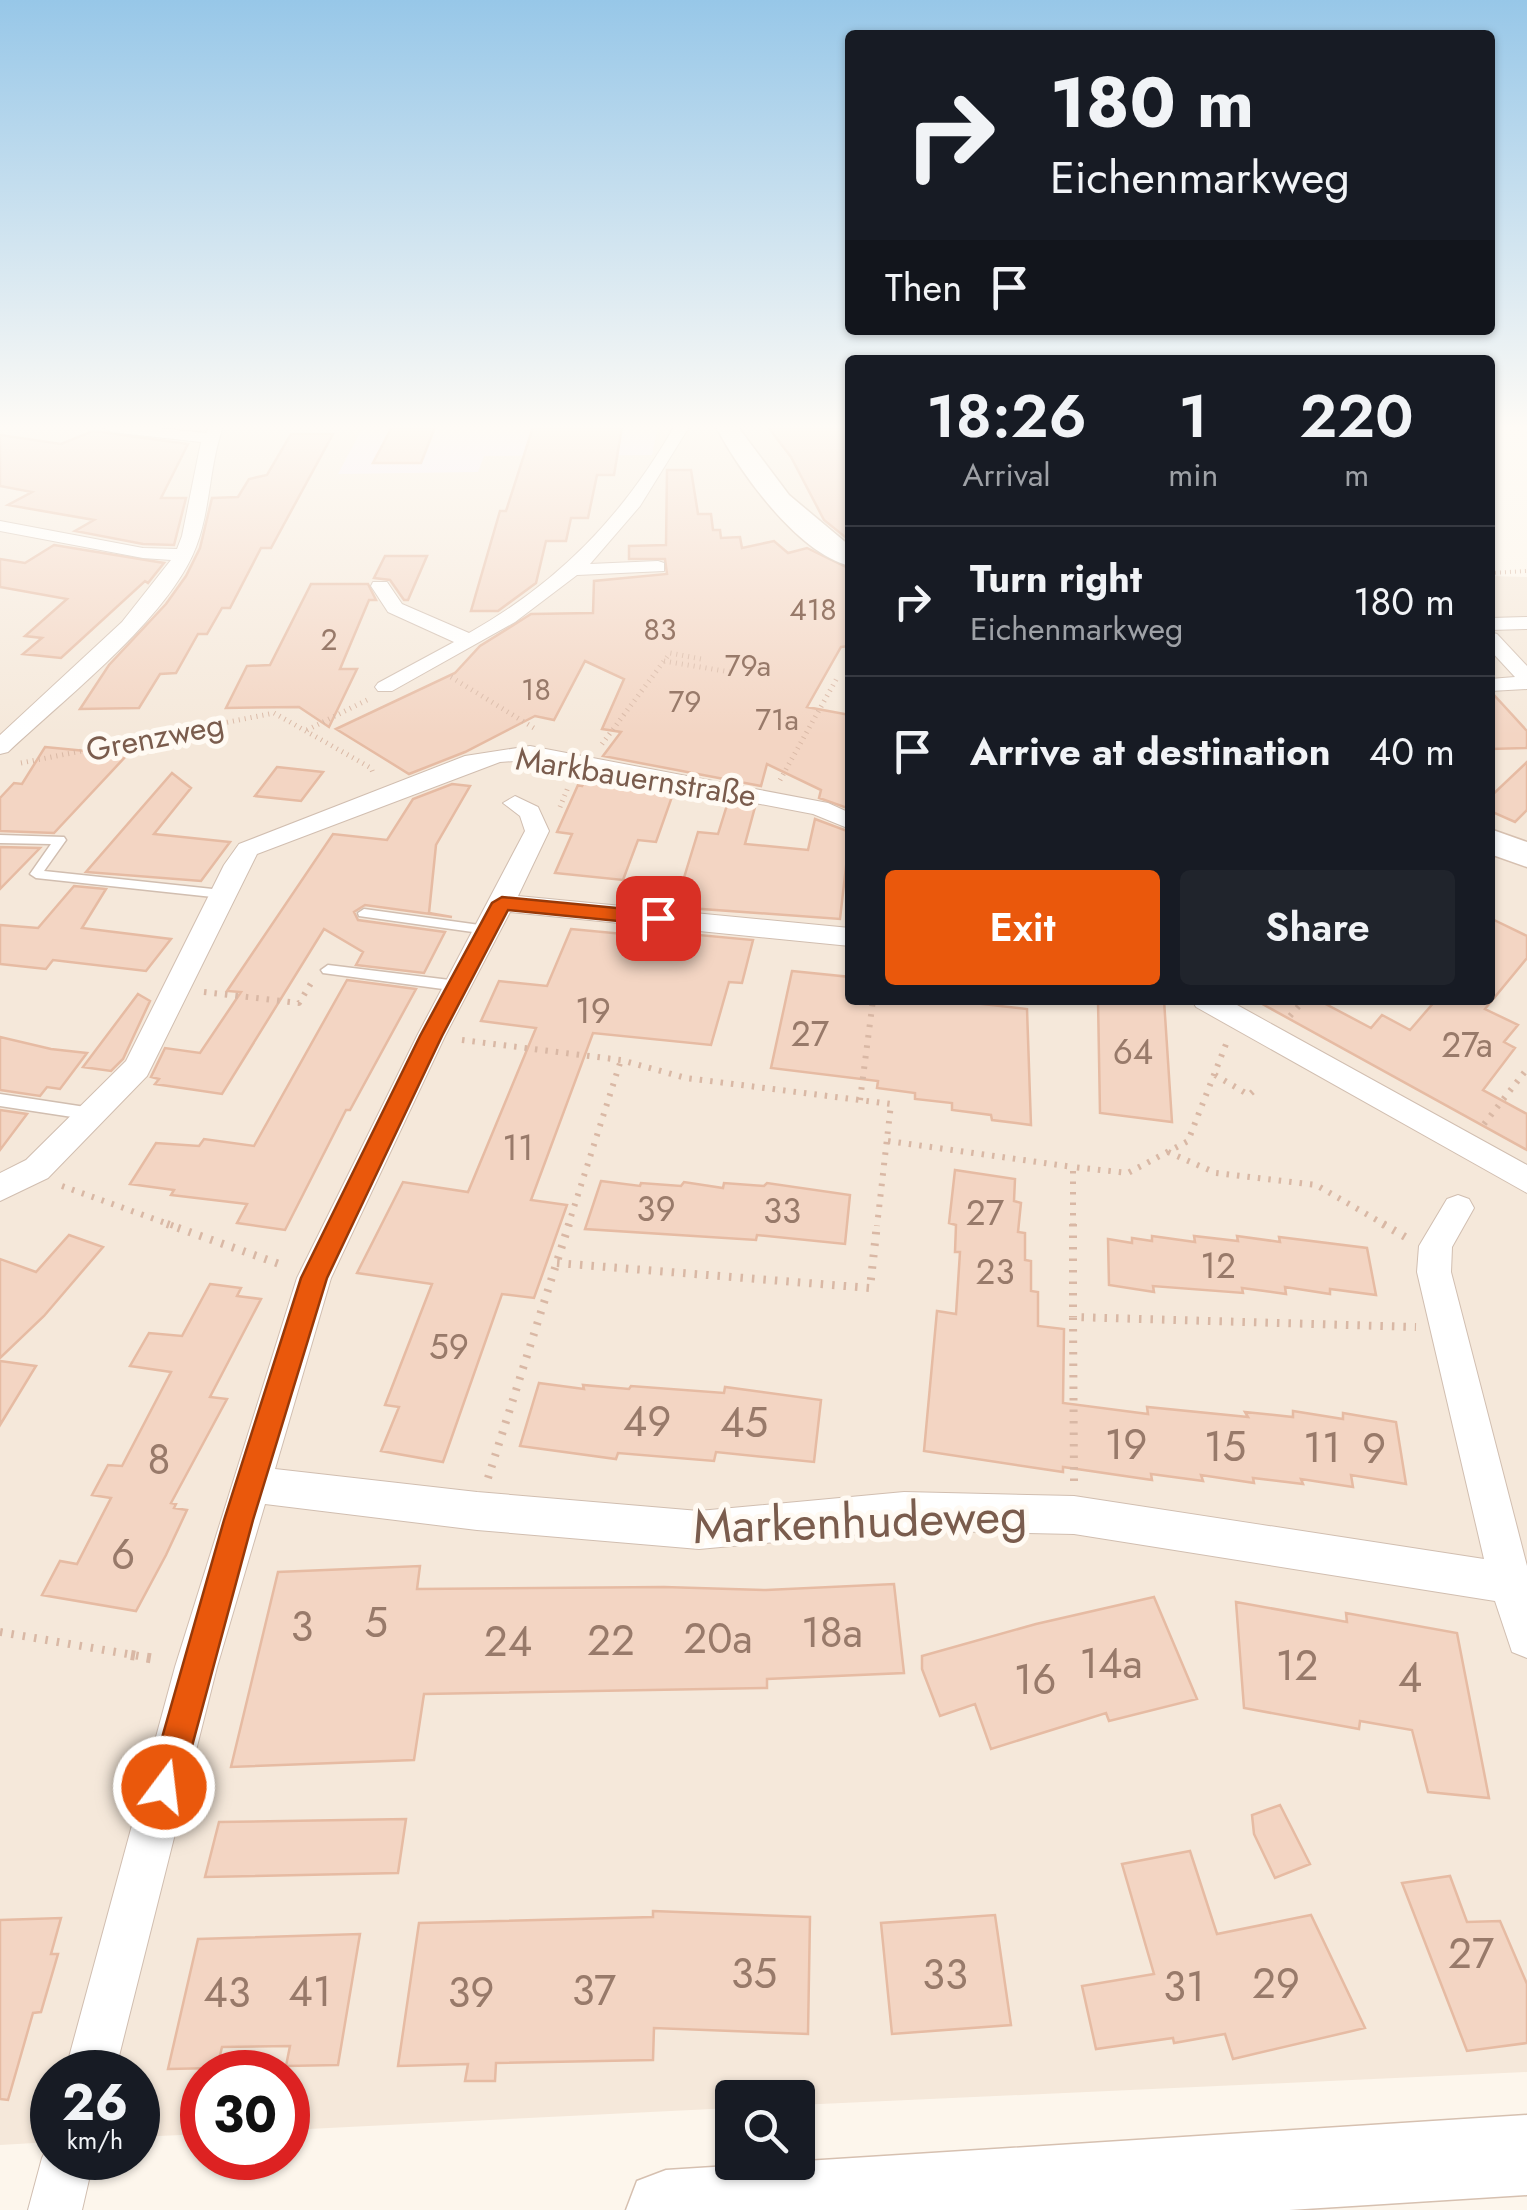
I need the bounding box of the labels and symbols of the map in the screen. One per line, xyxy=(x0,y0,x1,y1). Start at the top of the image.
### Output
house number: 418 xyxy=(789,588,837,631)
house number: 83 xyxy=(644,608,676,651)
house number: 2 xyxy=(320,618,338,661)
house number: 79a xyxy=(725,644,771,687)
house number: 18 xyxy=(521,668,551,711)
house number: 79 xyxy=(668,680,702,723)
house number: 71a xyxy=(755,698,799,741)
street label: Grenzweg xyxy=(82,701,228,773)
street label: Markbauernstraße xyxy=(513,735,759,819)
pin xyxy=(616,876,701,961)
house number: 19 xyxy=(575,986,611,1036)
house number: 27 xyxy=(791,1009,830,1059)
house number: 27a xyxy=(1441,1020,1493,1070)
house number: 64 xyxy=(1113,1027,1153,1077)
house number: 11 xyxy=(502,1123,534,1173)
house number: 39 xyxy=(636,1184,676,1234)
house number: 33 xyxy=(763,1186,801,1236)
house number: 27 xyxy=(966,1188,1005,1238)
house number: 12 xyxy=(1200,1241,1236,1291)
house number: 23 xyxy=(975,1247,1015,1297)
house number: 59 xyxy=(429,1322,469,1372)
house number: 49 xyxy=(623,1391,671,1452)
house number: 45 xyxy=(720,1392,768,1453)
house number: 19 xyxy=(1104,1414,1148,1475)
house number: 15 xyxy=(1204,1416,1246,1477)
house number: 11 xyxy=(1303,1417,1341,1478)
house number: 9 xyxy=(1362,1418,1386,1479)
house number: 8 xyxy=(148,1429,170,1490)
street label: Markenhudeweg xyxy=(692,1481,1028,1561)
house number: 6 xyxy=(111,1524,135,1585)
house number: 5 xyxy=(364,1592,388,1653)
house number: 3 xyxy=(291,1596,313,1657)
house number: 18a xyxy=(801,1602,863,1663)
house number: 20a xyxy=(683,1608,753,1669)
house number: 22 xyxy=(587,1610,635,1671)
house number: 24 xyxy=(484,1611,532,1672)
house number: 14a xyxy=(1079,1633,1143,1694)
house number: 12 xyxy=(1276,1635,1318,1696)
house number: 4 xyxy=(1398,1647,1422,1708)
house number: 16 xyxy=(1013,1649,1057,1710)
position arrow xyxy=(112,1735,216,1839)
house number: 27 xyxy=(1448,1923,1494,1984)
house number: 35 xyxy=(731,1943,777,2004)
house number: 33 xyxy=(922,1944,968,2005)
house number: 29 xyxy=(1252,1953,1300,2014)
house number: 31 xyxy=(1163,1956,1205,2017)
house number: 37 xyxy=(572,1960,616,2021)
house number: 41 xyxy=(288,1961,332,2022)
house number: 43 xyxy=(203,1962,251,2023)
house number: 39 xyxy=(447,1962,495,2023)
speed limit sign: 30 xyxy=(180,2050,310,2180)

